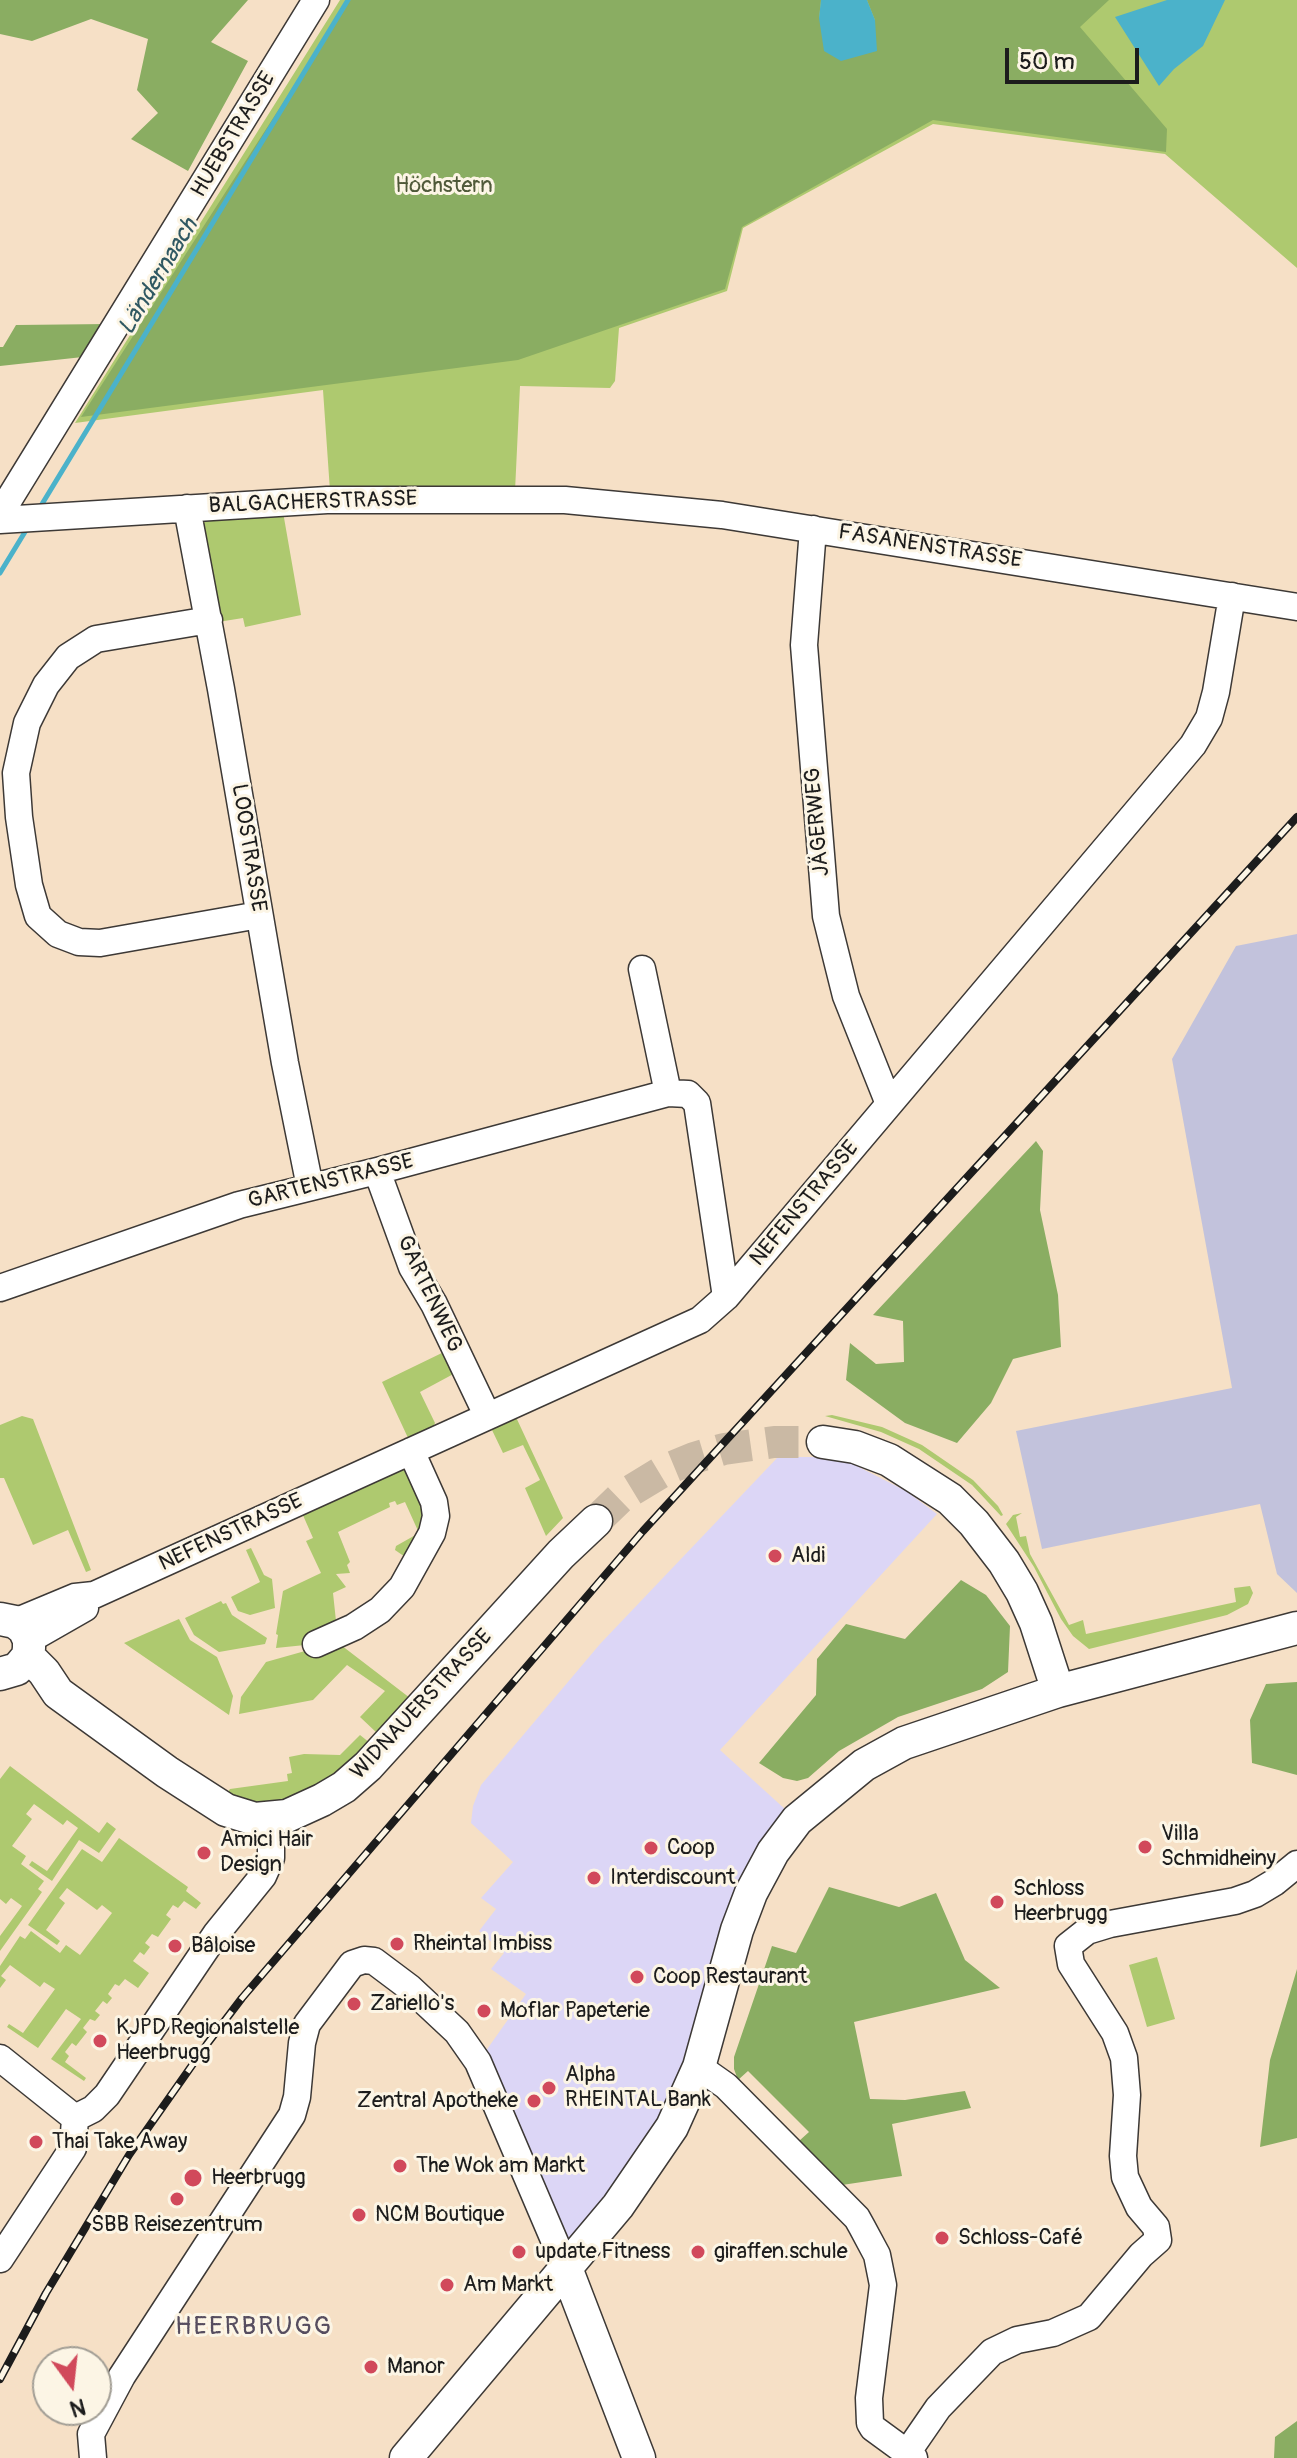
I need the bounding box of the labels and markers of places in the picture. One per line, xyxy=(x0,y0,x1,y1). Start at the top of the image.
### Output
place label: Aldi xyxy=(791,1543,825,1569)
marker: Aldi xyxy=(766,1547,784,1565)
place label: Villa Schmidheiny xyxy=(1161,1821,1276,1872)
place label: Amici Hair Design xyxy=(220,1827,313,1878)
place label: Coop xyxy=(667,1835,715,1861)
marker: Villa Schmidheiny xyxy=(1136,1838,1154,1856)
marker: Coop xyxy=(642,1839,660,1857)
marker: Amici Hair Design xyxy=(195,1844,213,1862)
place label: Interdiscount xyxy=(610,1865,735,1891)
marker: Interdiscount xyxy=(585,1869,603,1887)
place label: Schloss Heerbrugg xyxy=(1013,1876,1107,1928)
marker: Schloss Heerbrugg xyxy=(988,1893,1006,1911)
place label: Rheintal Imbiss xyxy=(413,1931,552,1957)
place label: Bâloise xyxy=(191,1933,255,1959)
marker: Rheintal Imbiss xyxy=(388,1935,406,1953)
marker: Bâloise xyxy=(166,1937,184,1955)
place label: Coop Restaurant xyxy=(653,1964,807,1990)
marker: Coop Restaurant xyxy=(628,1968,646,1986)
place label: Zariello's xyxy=(370,1991,454,2017)
marker: Zariello's xyxy=(345,1995,363,2013)
place label: Moflar Papeterie xyxy=(500,1998,650,2024)
marker: Moflar Papeterie xyxy=(475,2002,493,2020)
place label: KJPD Regionalstelle Heerbrugg xyxy=(116,2015,299,2066)
marker: KJPD Regionalstelle Heerbrugg xyxy=(91,2032,109,2050)
place label: Alpha RHEINTAL Bank xyxy=(565,2062,711,2114)
marker: Alpha RHEINTAL Bank xyxy=(540,2079,558,2097)
place label: Zentral Apotheke xyxy=(357,2088,518,2114)
marker: Zentral Apotheke xyxy=(525,2092,543,2110)
place label: Thai Take Away xyxy=(52,2129,187,2155)
marker: Thai Take Away xyxy=(27,2133,45,2151)
place label: The Wok am Markt xyxy=(416,2153,585,2179)
marker: The Wok am Markt xyxy=(391,2157,409,2175)
place label: Heerbrugg xyxy=(211,2165,305,2191)
marker: Heerbrugg xyxy=(182,2167,204,2189)
marker: SBB Reisezentrum xyxy=(168,2190,186,2208)
place label: NCM Boutique xyxy=(375,2202,504,2228)
marker: NCM Boutique xyxy=(350,2206,368,2224)
place label: SBB Reisezentrum xyxy=(91,2212,263,2238)
place label: Schloss-Café xyxy=(958,2225,1083,2251)
marker: Schloss-Café xyxy=(933,2229,951,2247)
place label: update Fitness xyxy=(535,2239,670,2265)
place label: giraffen.schule xyxy=(714,2239,848,2265)
marker: update Fitness xyxy=(510,2243,528,2261)
marker: giraffen.schule xyxy=(689,2243,707,2261)
place label: Am Markt xyxy=(463,2272,553,2298)
marker: Am Markt xyxy=(438,2276,456,2294)
place label: Manor xyxy=(387,2354,445,2380)
marker: Manor xyxy=(362,2358,380,2376)

